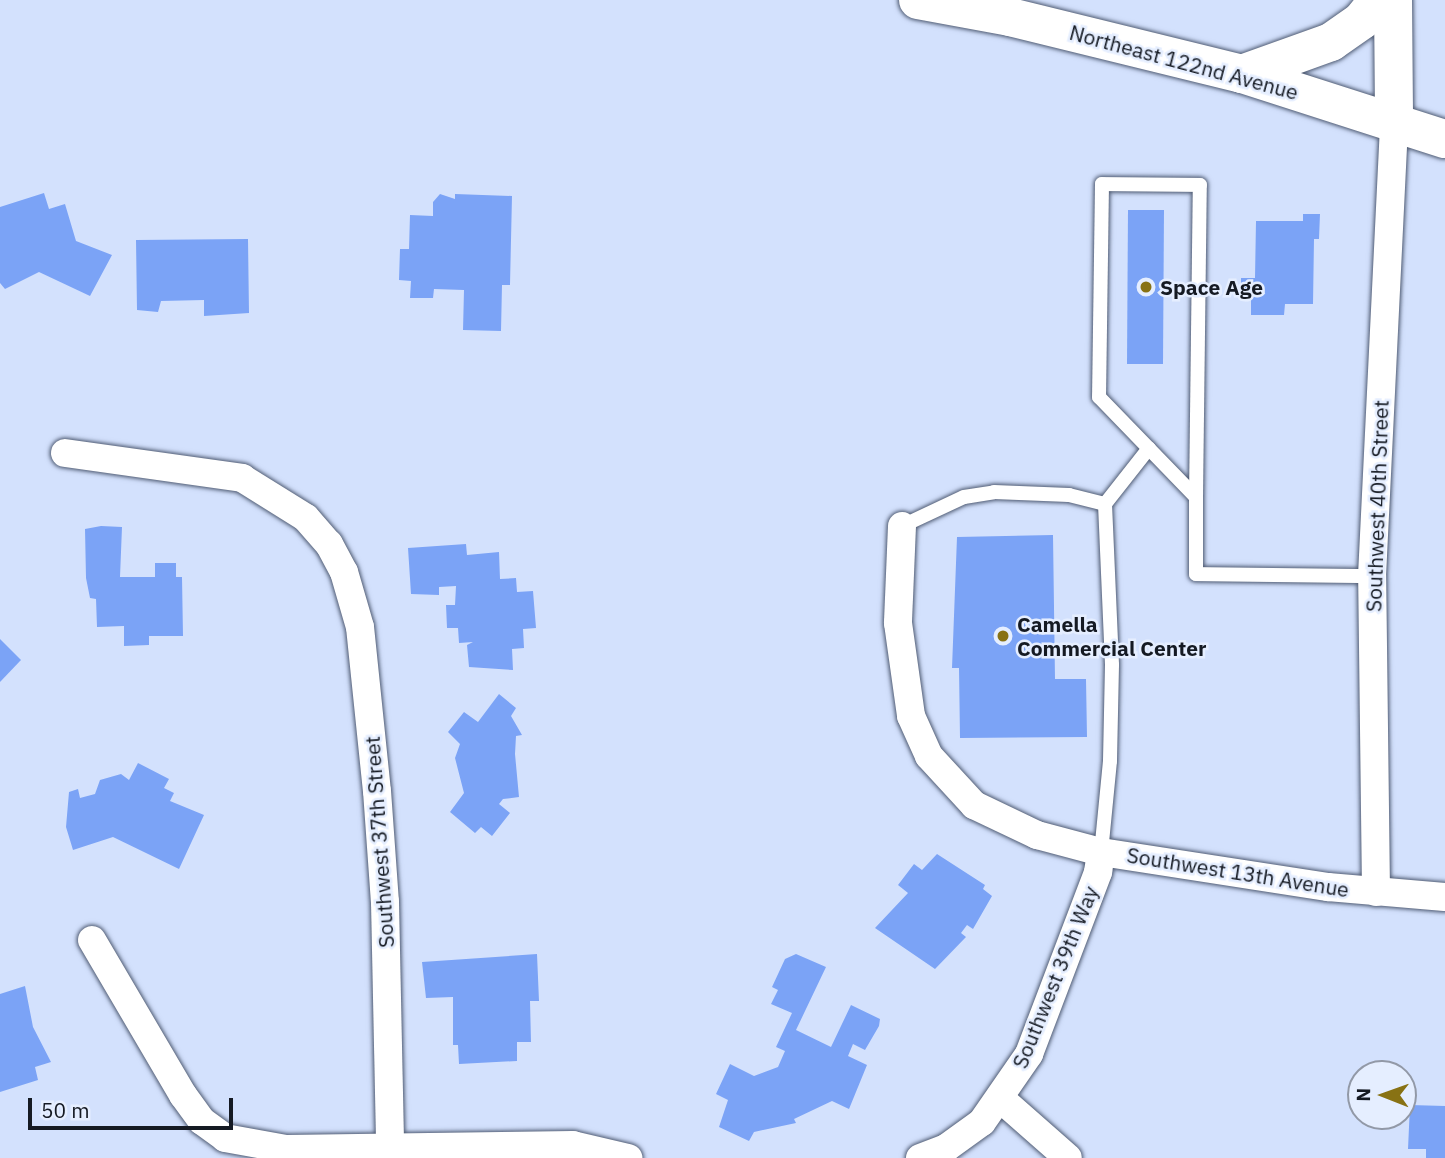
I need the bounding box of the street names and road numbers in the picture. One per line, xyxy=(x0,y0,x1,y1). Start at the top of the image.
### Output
street label: Northeast 122nd Avenue xyxy=(1067,19,1301,105)
street label: Southwest 40th Street xyxy=(1361,400,1393,612)
street label: Southwest 37th Street xyxy=(359,735,399,949)
street label: Southwest 13th Avenue xyxy=(1125,842,1351,902)
street label: Southwest 39th Way xyxy=(1007,882,1103,1072)

